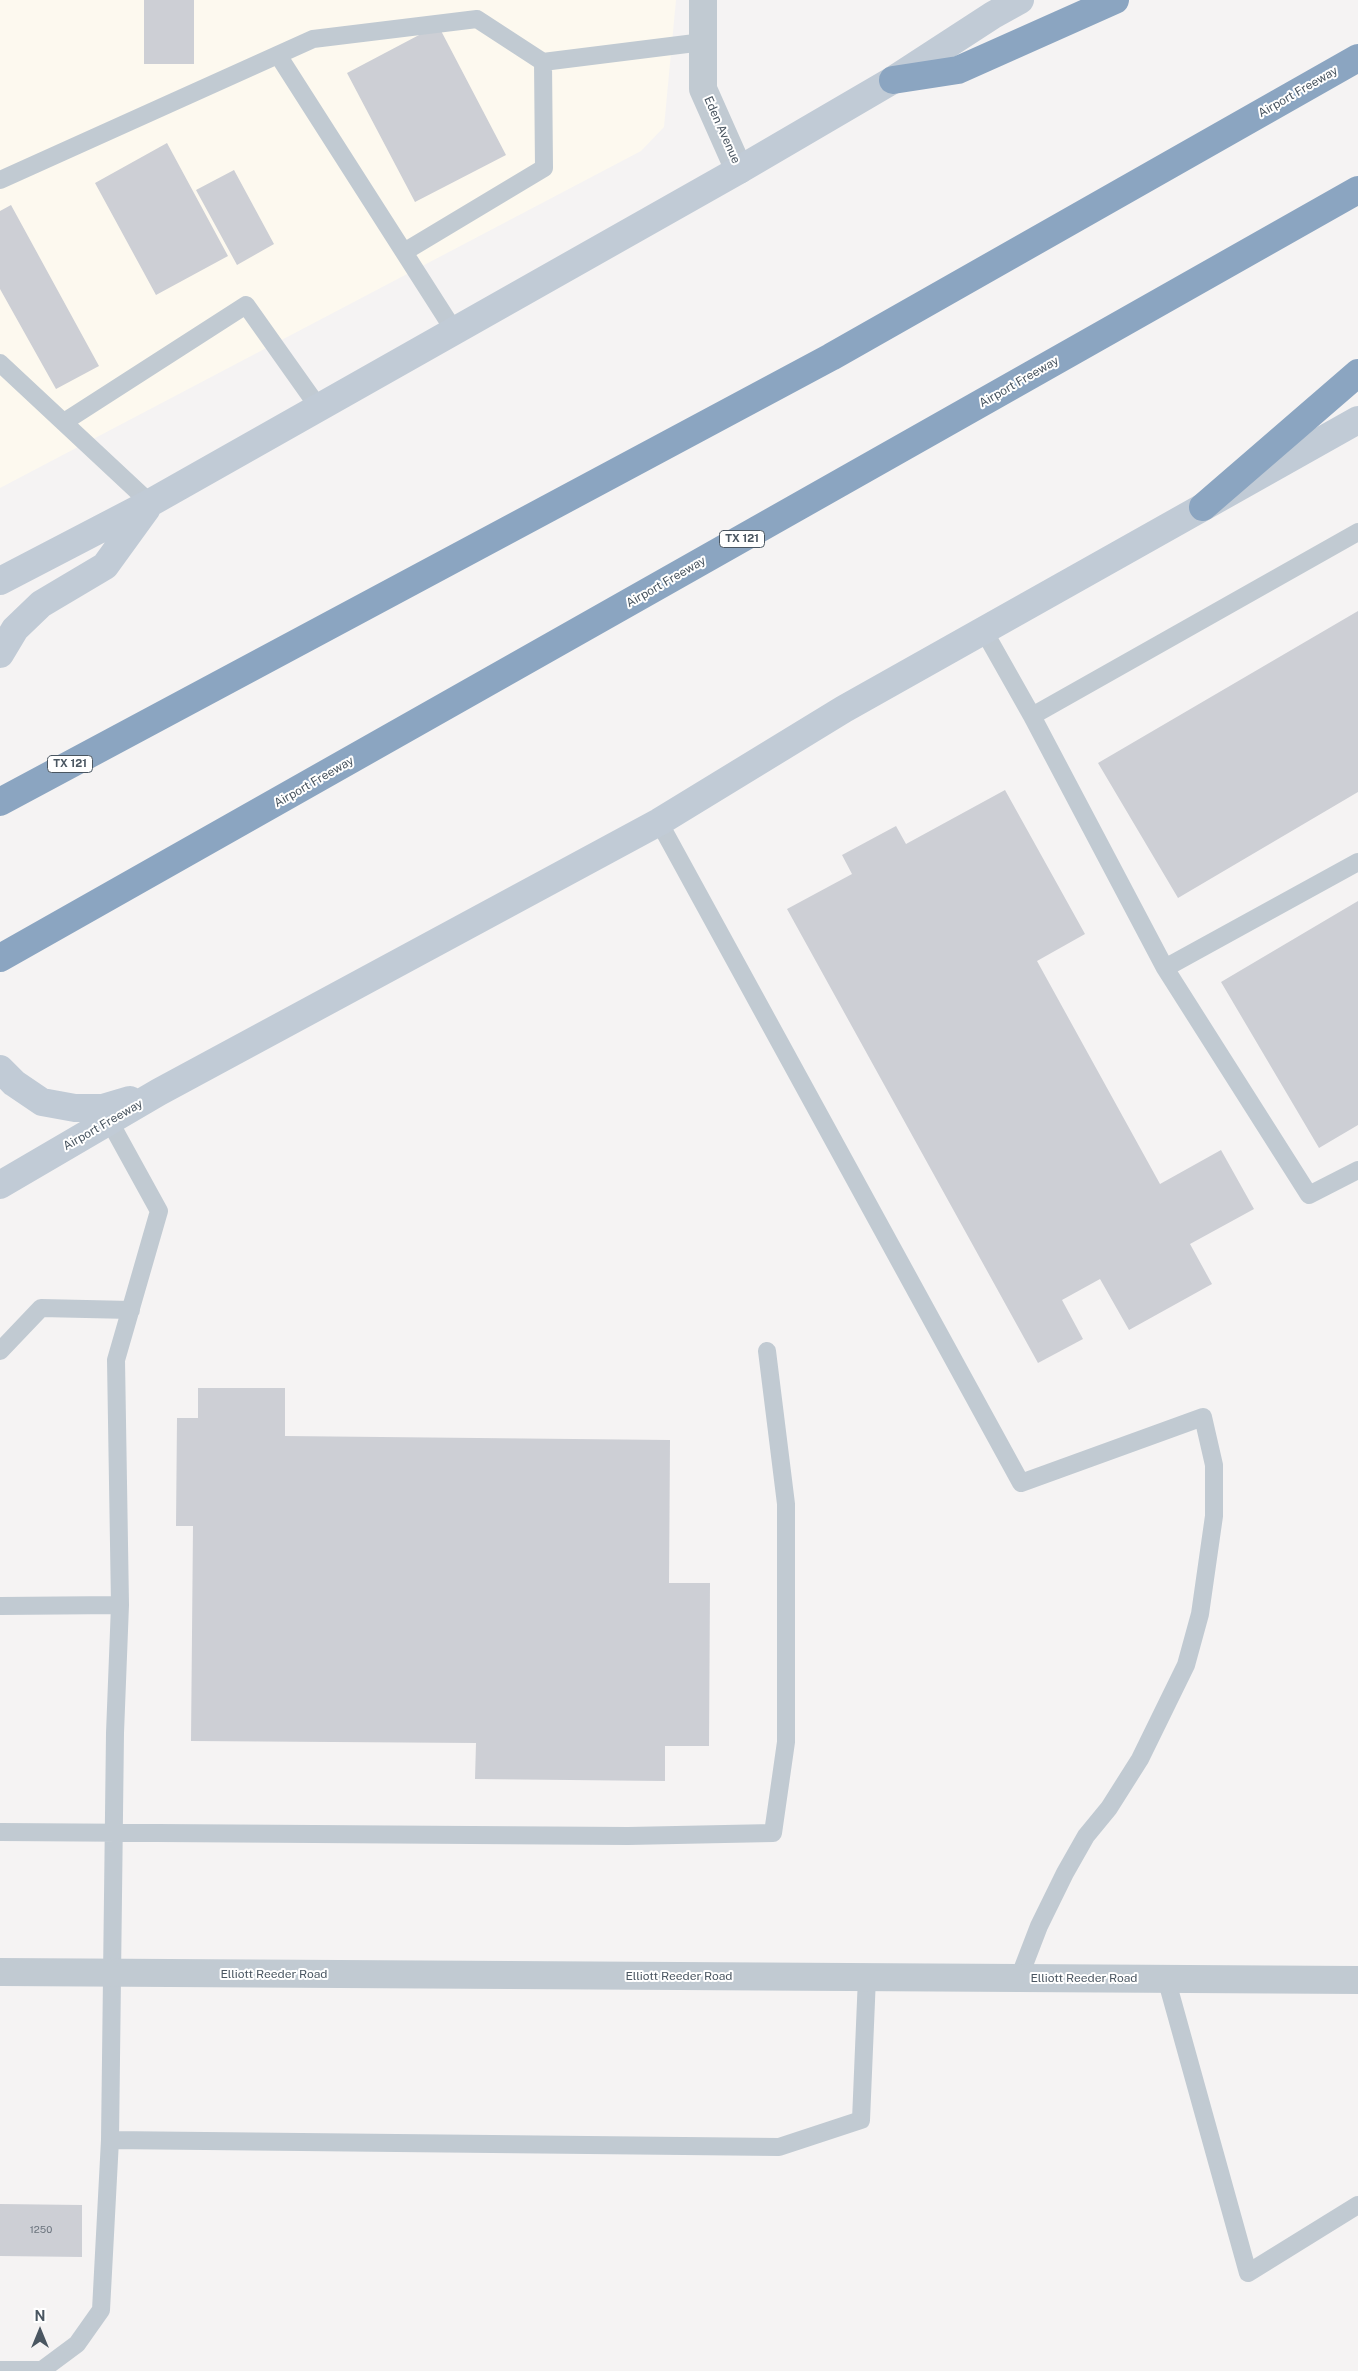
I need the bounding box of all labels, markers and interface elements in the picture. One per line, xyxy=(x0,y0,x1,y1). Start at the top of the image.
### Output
street label: Airport Freeway xyxy=(1256,63,1340,121)
street label: Eden Avenue xyxy=(701,94,743,166)
street label: Airport Freeway xyxy=(977,353,1061,411)
road number: TX 121 xyxy=(720,530,764,548)
street label: Airport Freeway xyxy=(624,553,708,611)
street label: Airport Freeway xyxy=(272,753,356,811)
road number: TX 121 xyxy=(48,756,92,772)
street label: Airport Freeway xyxy=(61,1096,145,1154)
street label: Elliott Reeder Road xyxy=(221,1967,327,1981)
street label: Elliott Reeder Road xyxy=(626,1969,732,1983)
street label: Elliott Reeder Road xyxy=(1031,1971,1137,1985)
house number: 1250 xyxy=(30,2224,52,2236)
north arrow xyxy=(15,2306,65,2356)
text: N xyxy=(35,2308,45,2324)

